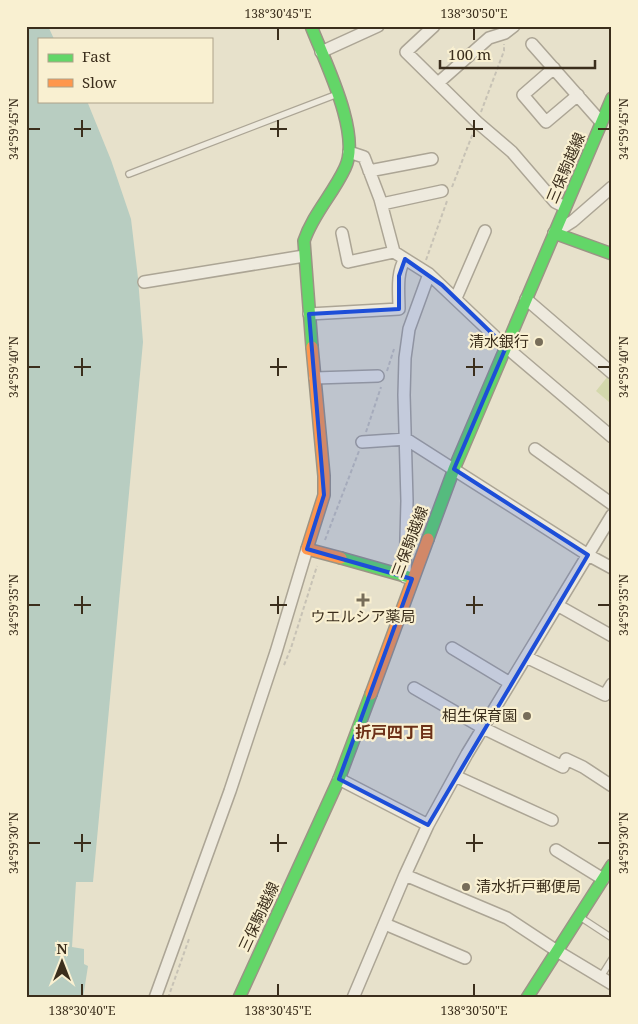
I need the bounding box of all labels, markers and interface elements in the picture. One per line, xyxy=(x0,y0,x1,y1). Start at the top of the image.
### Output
text: 138°30'45"E xyxy=(245,5,311,22)
text: 138°30'50"E xyxy=(441,5,507,22)
legend xyxy=(38,38,212,102)
scale bar xyxy=(440,38,596,70)
text: 100 m xyxy=(448,44,491,64)
text: Fast xyxy=(82,46,111,66)
text: Slow xyxy=(82,72,116,92)
text: 34°59'45"N xyxy=(5,98,22,160)
text: 34°59'45"N xyxy=(615,98,632,160)
street label: 三保駒越線 xyxy=(541,129,589,206)
place label: 清水銀行 xyxy=(469,331,529,351)
text: 34°59'40"N xyxy=(5,336,22,398)
marker: 清水銀行 xyxy=(533,336,545,348)
text: 34°59'40"N xyxy=(615,336,632,398)
street label: 三保駒越線 xyxy=(386,503,432,580)
text: 34°59'35"N xyxy=(5,574,22,636)
text: 34°59'35"N xyxy=(615,574,632,636)
marker: ウエルシア薬局 xyxy=(357,594,369,606)
place label: ウエルシア薬局 xyxy=(310,606,416,626)
place label: 相生保育園 xyxy=(442,705,517,725)
marker: 相生保育園 xyxy=(521,710,533,722)
district label: 折戸四丁目 xyxy=(355,721,435,743)
text: 34°59'30"N xyxy=(5,812,22,874)
text: 34°59'30"N xyxy=(615,812,632,874)
place label: 清水折戸郵便局 xyxy=(476,876,581,896)
street label: 三保駒越線 xyxy=(233,878,283,955)
marker: 清水折戸郵便局 xyxy=(460,881,472,893)
north arrow xyxy=(38,936,88,986)
text: N xyxy=(56,939,68,958)
text: 138°30'40"E xyxy=(49,1002,115,1019)
text: 138°30'45"E xyxy=(245,1002,311,1019)
text: 138°30'50"E xyxy=(441,1002,507,1019)

